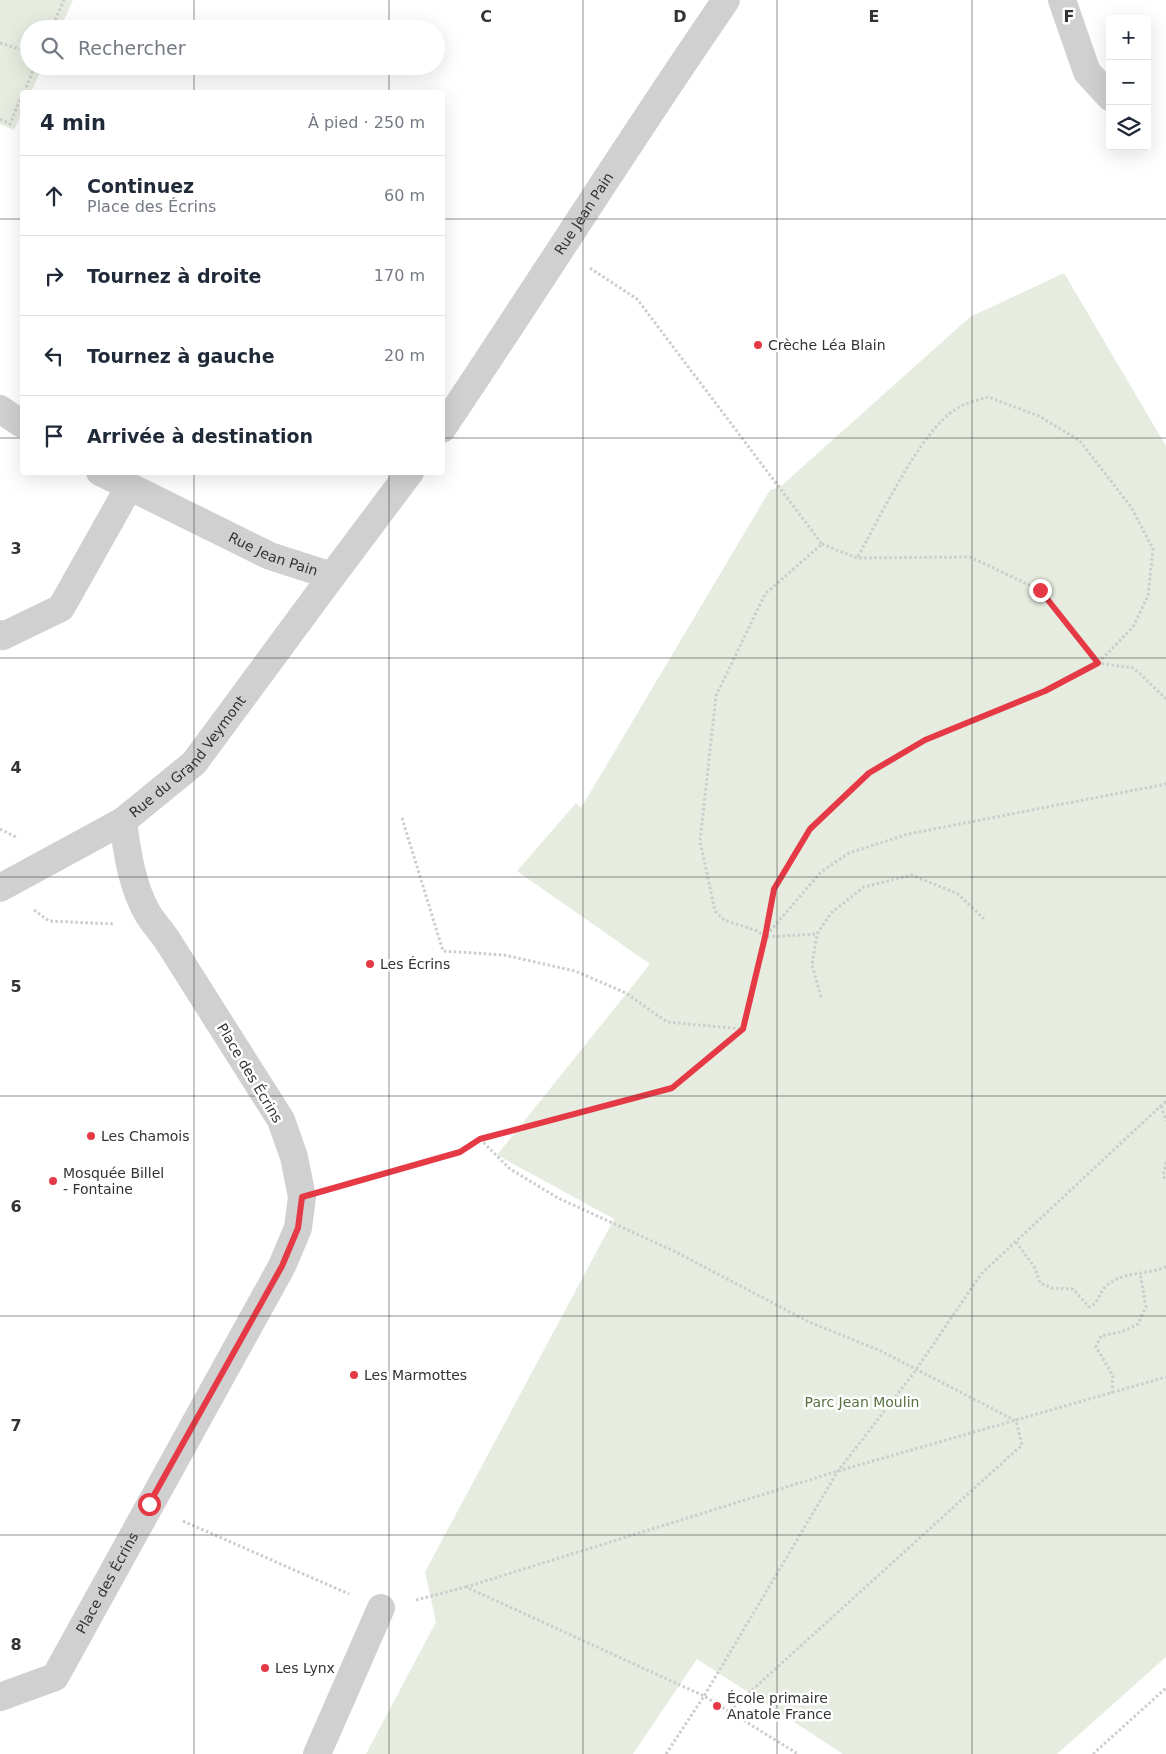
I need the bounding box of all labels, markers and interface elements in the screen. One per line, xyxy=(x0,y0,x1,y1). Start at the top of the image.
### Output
text: C xyxy=(480,7,492,26)
text: D xyxy=(673,7,687,26)
text: E xyxy=(869,7,879,26)
text: F xyxy=(1064,7,1074,26)
map controls xyxy=(1106,15,1151,150)
button: + xyxy=(1106,15,1151,60)
search box xyxy=(20,20,445,75)
icon: search xyxy=(38,34,66,62)
text: Rechercher xyxy=(78,37,186,59)
button: − xyxy=(1106,60,1151,105)
button: layers xyxy=(1106,105,1151,150)
text: 4 min xyxy=(40,111,106,135)
text: À pied · 250 m xyxy=(308,113,425,132)
street label: Rue Jean Pain xyxy=(551,169,617,258)
text: Continuez xyxy=(87,175,194,197)
icon: ahead xyxy=(40,182,68,210)
text: 60 m xyxy=(384,186,425,205)
text: Place des Écrins xyxy=(87,197,216,216)
icon: right xyxy=(40,262,68,290)
text: Tournez à droite xyxy=(87,265,261,287)
text: 170 m xyxy=(374,266,425,285)
place label: Crèche Léa Blain xyxy=(768,337,886,353)
marker: Crèche Léa Blain xyxy=(752,339,764,351)
icon: left xyxy=(40,342,68,370)
text: Tournez à gauche xyxy=(87,345,275,367)
text: 20 m xyxy=(384,346,425,365)
icon: arrive xyxy=(40,422,68,450)
text: Arrivée à destination xyxy=(87,425,313,447)
street label: Rue Jean Pain xyxy=(226,529,320,579)
text: 3 xyxy=(10,539,22,558)
route end xyxy=(1029,579,1052,602)
street label: Rue du Grand Veymont xyxy=(126,692,249,821)
text: 4 xyxy=(10,758,22,777)
place label: Les Écrins xyxy=(380,956,450,972)
marker: Les Écrins xyxy=(364,958,376,970)
text: 5 xyxy=(10,977,22,996)
street label: Place des Écrins xyxy=(214,1020,286,1126)
place label: Les Chamois xyxy=(101,1128,190,1144)
marker: Les Chamois xyxy=(85,1130,97,1142)
place label: Mosquée Billel - Fontaine xyxy=(63,1165,164,1197)
marker: Mosquée Billel - Fontaine xyxy=(47,1175,59,1187)
text: 6 xyxy=(10,1197,22,1216)
place label: Les Marmottes xyxy=(364,1367,467,1383)
marker: Les Marmottes xyxy=(348,1369,360,1381)
park label: Parc Jean Moulin xyxy=(805,1394,919,1410)
text: 7 xyxy=(10,1416,22,1435)
route start xyxy=(138,1493,161,1516)
street label: Place des Écrins xyxy=(73,1529,141,1636)
text: 8 xyxy=(10,1635,22,1654)
place label: Les Lynx xyxy=(275,1660,335,1676)
marker: Les Lynx xyxy=(259,1662,271,1674)
place label: École primaire Anatole France xyxy=(727,1690,832,1722)
marker: École primaire Anatole France xyxy=(711,1700,723,1712)

